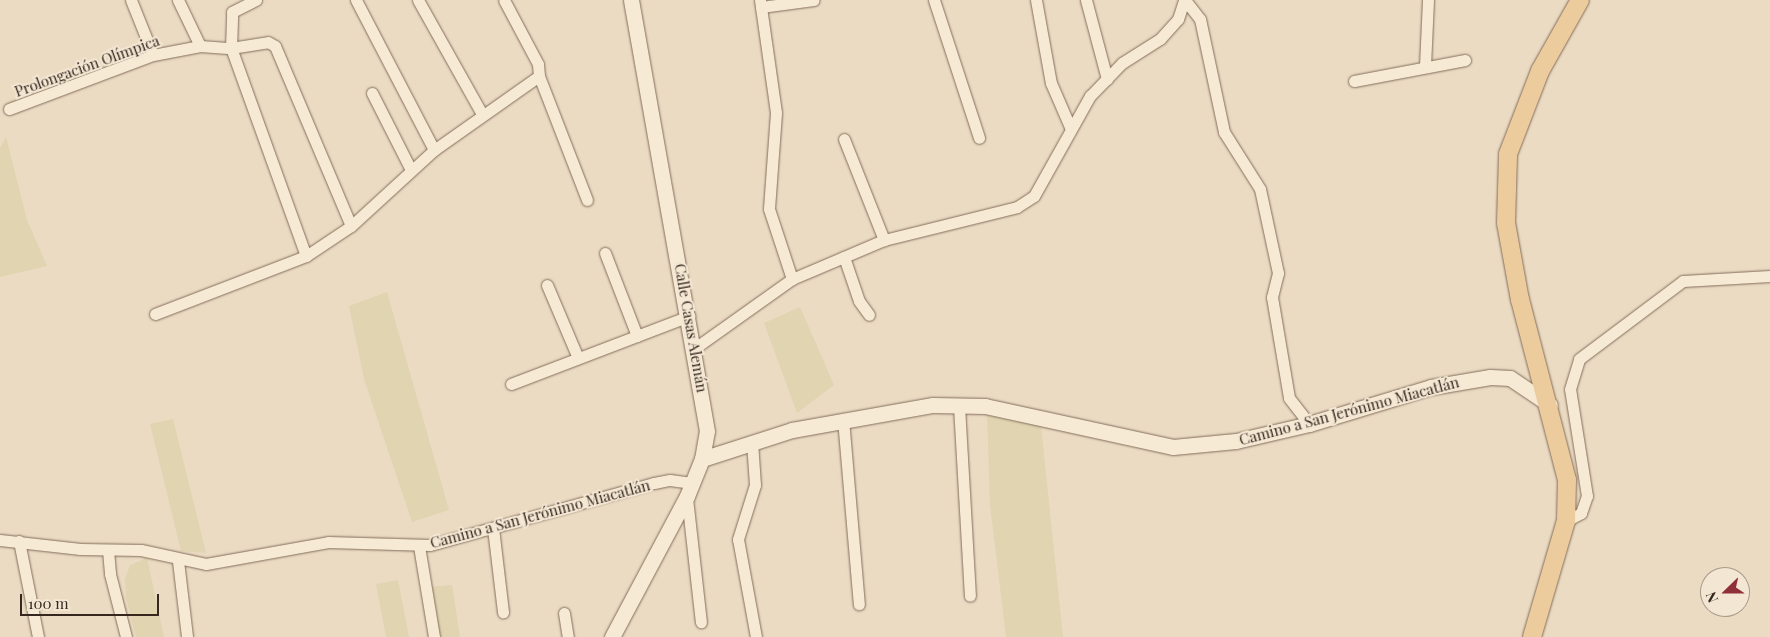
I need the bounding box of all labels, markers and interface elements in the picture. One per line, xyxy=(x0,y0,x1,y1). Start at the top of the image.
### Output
street label: Prolongación Olímpica xyxy=(12,31,162,101)
street label: Calle Casas Alemán xyxy=(671,262,711,394)
street label: Camino a San Jerónimo Miacatlán xyxy=(1237,373,1461,449)
street label: Camino a San Jerónimo Miacatlán xyxy=(428,476,652,552)
north arrow xyxy=(1700,567,1750,617)
scale bar xyxy=(22,584,161,616)
text: N xyxy=(1701,589,1722,606)
text: 100 m xyxy=(28,593,69,613)

